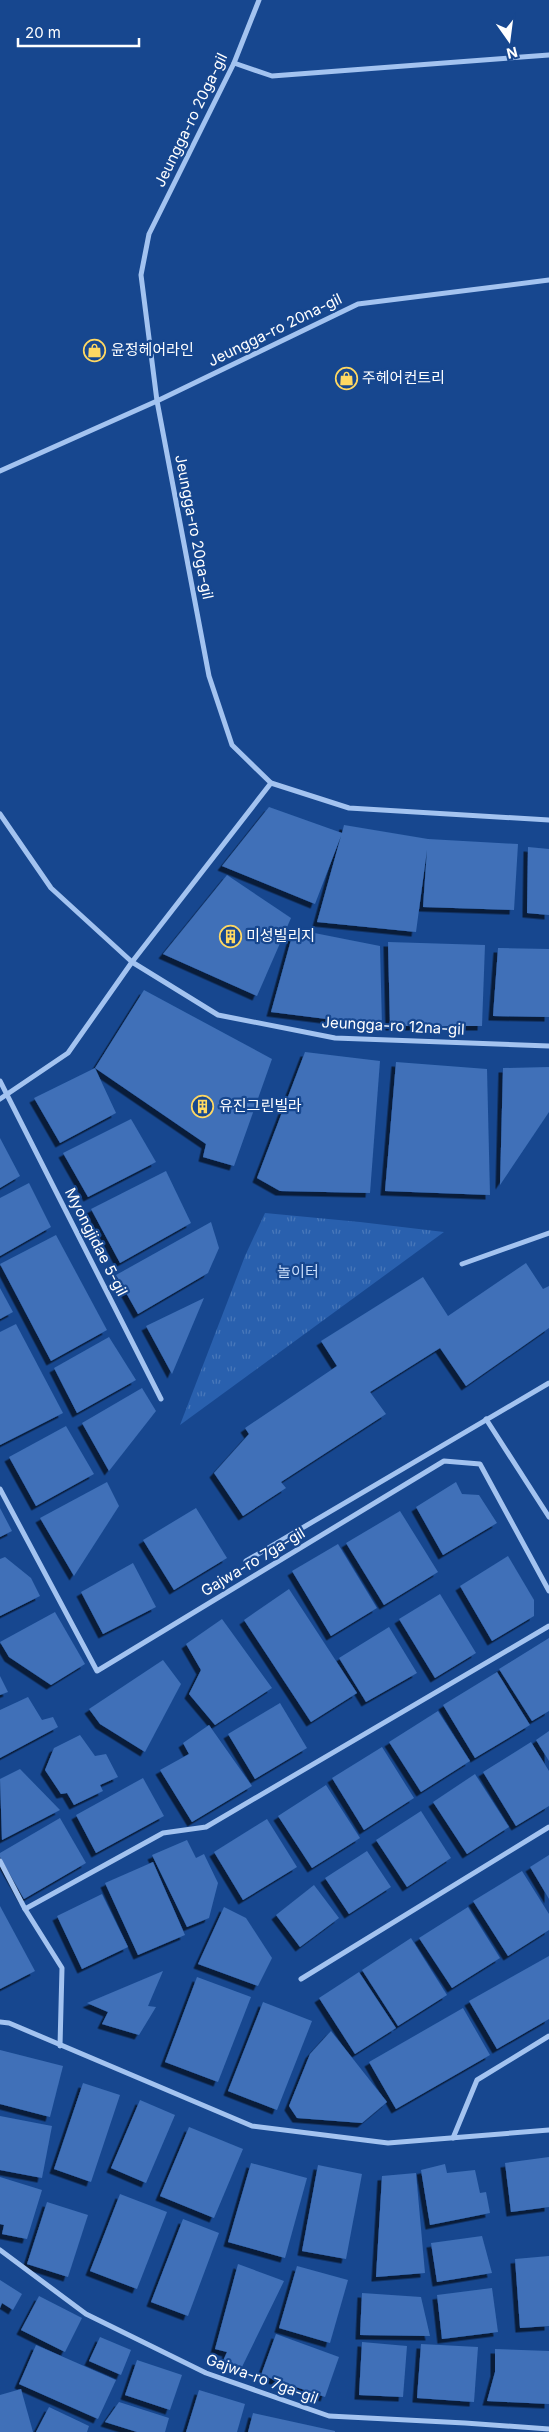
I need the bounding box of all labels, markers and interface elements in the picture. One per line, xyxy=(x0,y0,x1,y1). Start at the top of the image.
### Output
scale bar xyxy=(18,15,139,47)
north arrow xyxy=(484,15,534,65)
text: 20 m xyxy=(25,23,61,42)
text: N xyxy=(505,44,519,63)
street label: Jeungga-ro 20ga-gil xyxy=(150,50,231,190)
street label: Jeungga-ro 20na-gil xyxy=(205,289,345,370)
shop icon: 윤정헤어라인 xyxy=(83,338,107,362)
place label: 윤정헤어라인 xyxy=(111,340,194,359)
shop icon: 주헤어컨트리 xyxy=(334,366,358,390)
place label: 주헤어컨트리 xyxy=(362,368,445,387)
street label: Jeungga-ro 20ga-gil xyxy=(171,453,218,601)
building icon: 미성빌리지 xyxy=(218,924,242,948)
place label: 미성빌리지 xyxy=(246,926,315,945)
street label: Jeungga-ro 12na-gil xyxy=(321,1012,465,1039)
building icon: 유진그린빌라 xyxy=(191,1094,215,1118)
place label: 유진그린빌라 xyxy=(219,1096,302,1115)
street label: Myongjidae 5-gil xyxy=(61,1184,132,1299)
park label: 놀이터 xyxy=(277,1262,319,1281)
street label: Gajwa-ro 7ga-gil xyxy=(197,1523,308,1600)
street label: Gajwa-ro 7ga-gil xyxy=(203,2349,321,2408)

